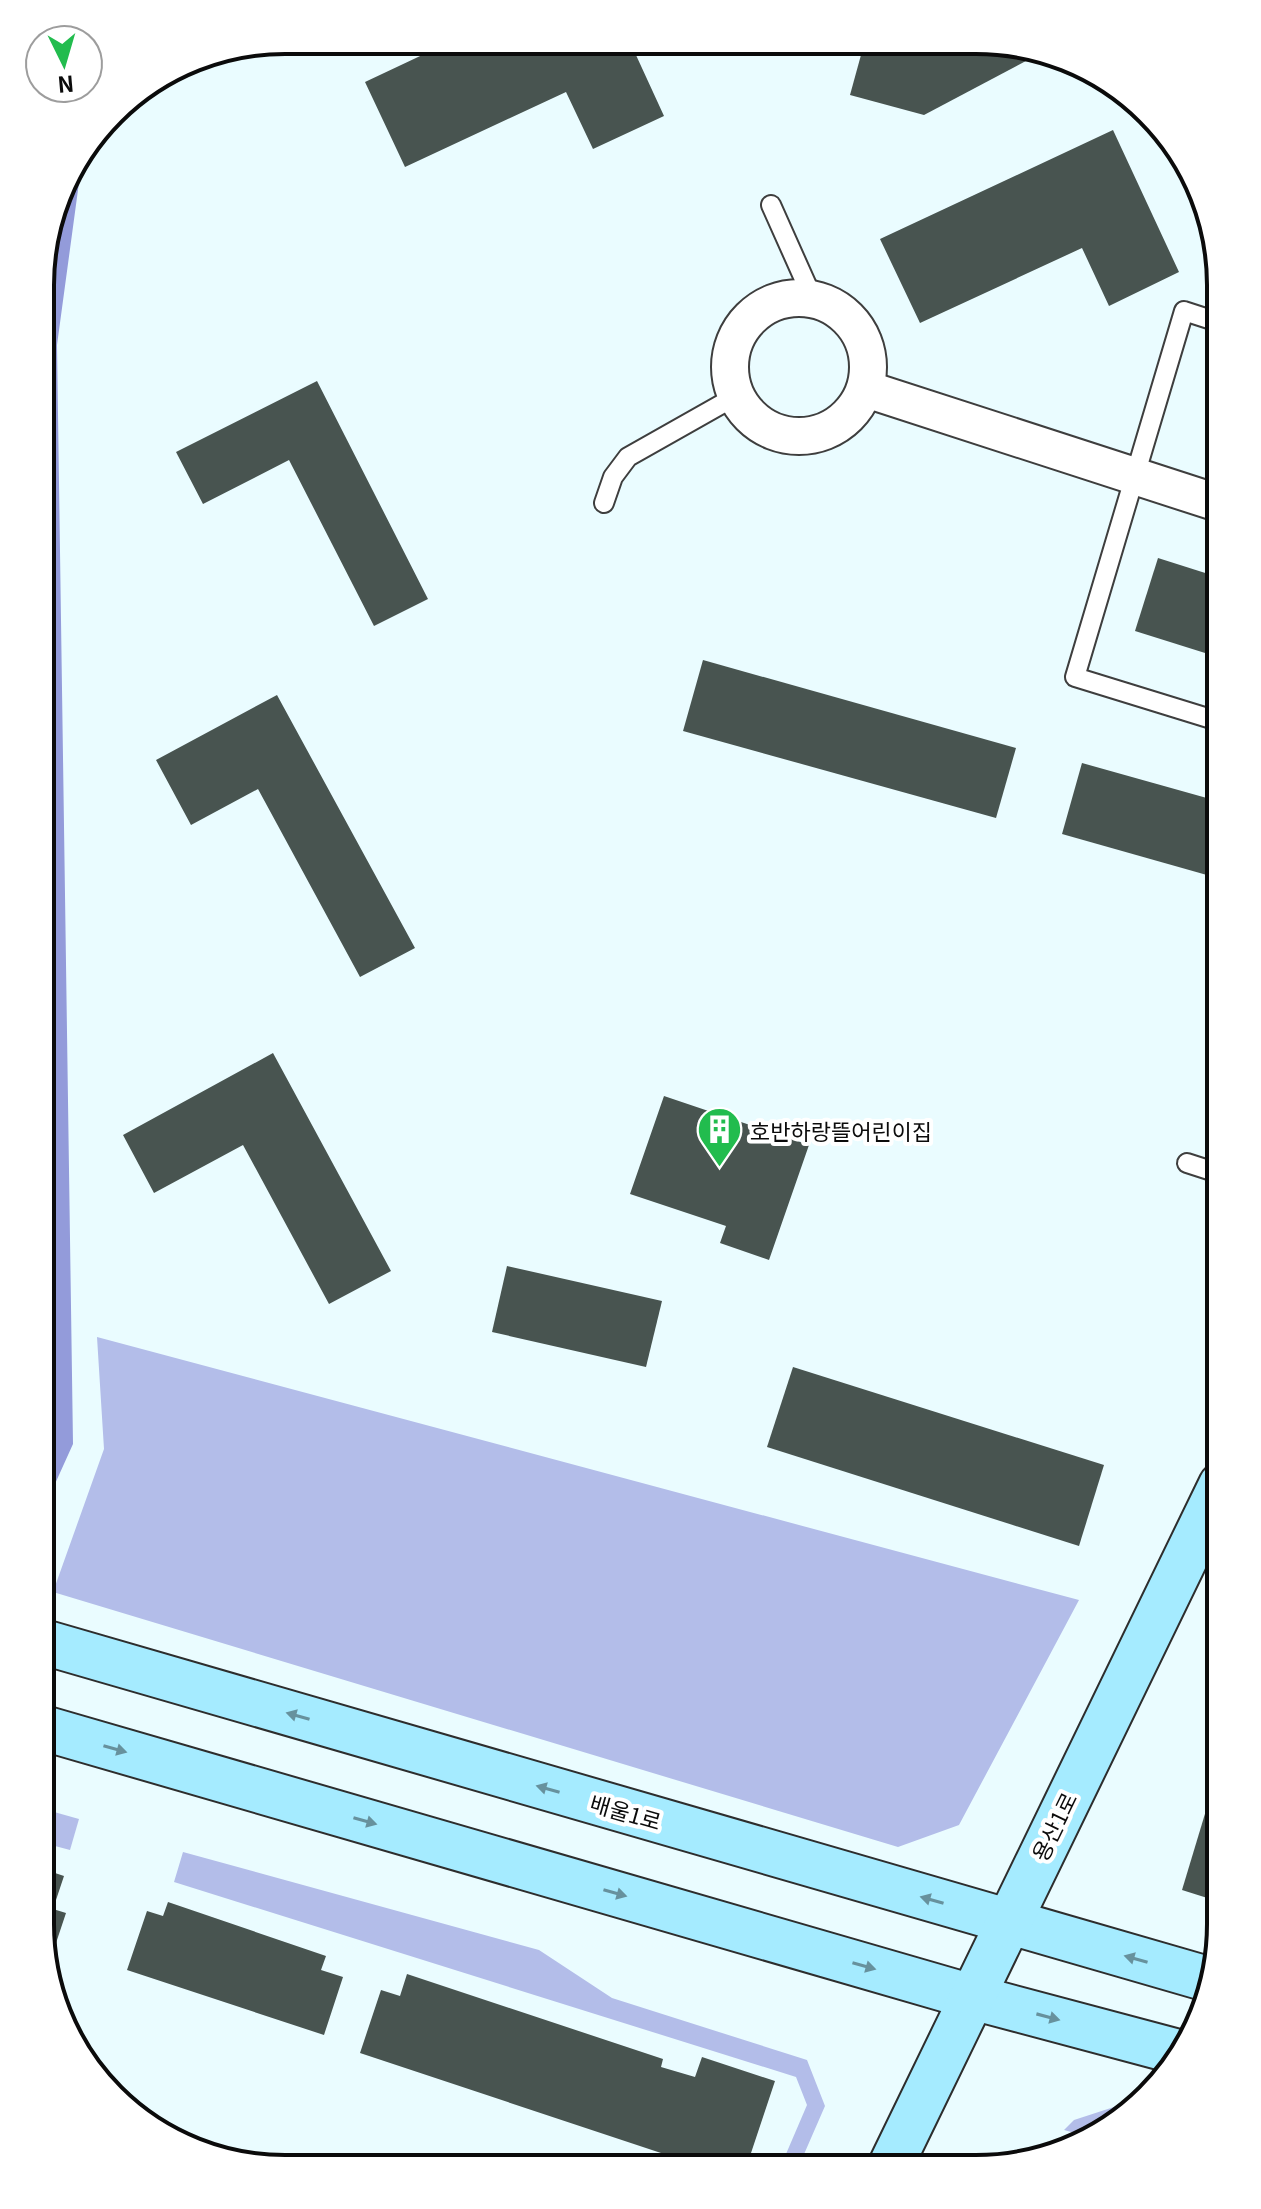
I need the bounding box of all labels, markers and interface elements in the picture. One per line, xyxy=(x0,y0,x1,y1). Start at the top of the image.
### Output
north arrow xyxy=(24,24,104,104)
text: N xyxy=(56,69,76,103)
building icon: 호반하랑뜰어린이집 xyxy=(695,1106,743,1169)
place label: 호반하랑뜰어린이집 xyxy=(750,1114,932,1146)
one-way arrow xyxy=(286,1709,310,1722)
one-way arrow xyxy=(104,1743,128,1756)
one-way arrow xyxy=(535,1782,560,1794)
street label: 배울1로 xyxy=(587,1786,665,1836)
street label: 용산1로 xyxy=(1023,1786,1083,1866)
one-way arrow xyxy=(353,1815,377,1828)
one-way arrow xyxy=(602,1888,627,1900)
one-way arrow xyxy=(919,1893,943,1906)
one-way arrow xyxy=(1124,1952,1149,1964)
one-way arrow xyxy=(853,1960,877,1973)
one-way arrow xyxy=(1035,2012,1060,2024)

